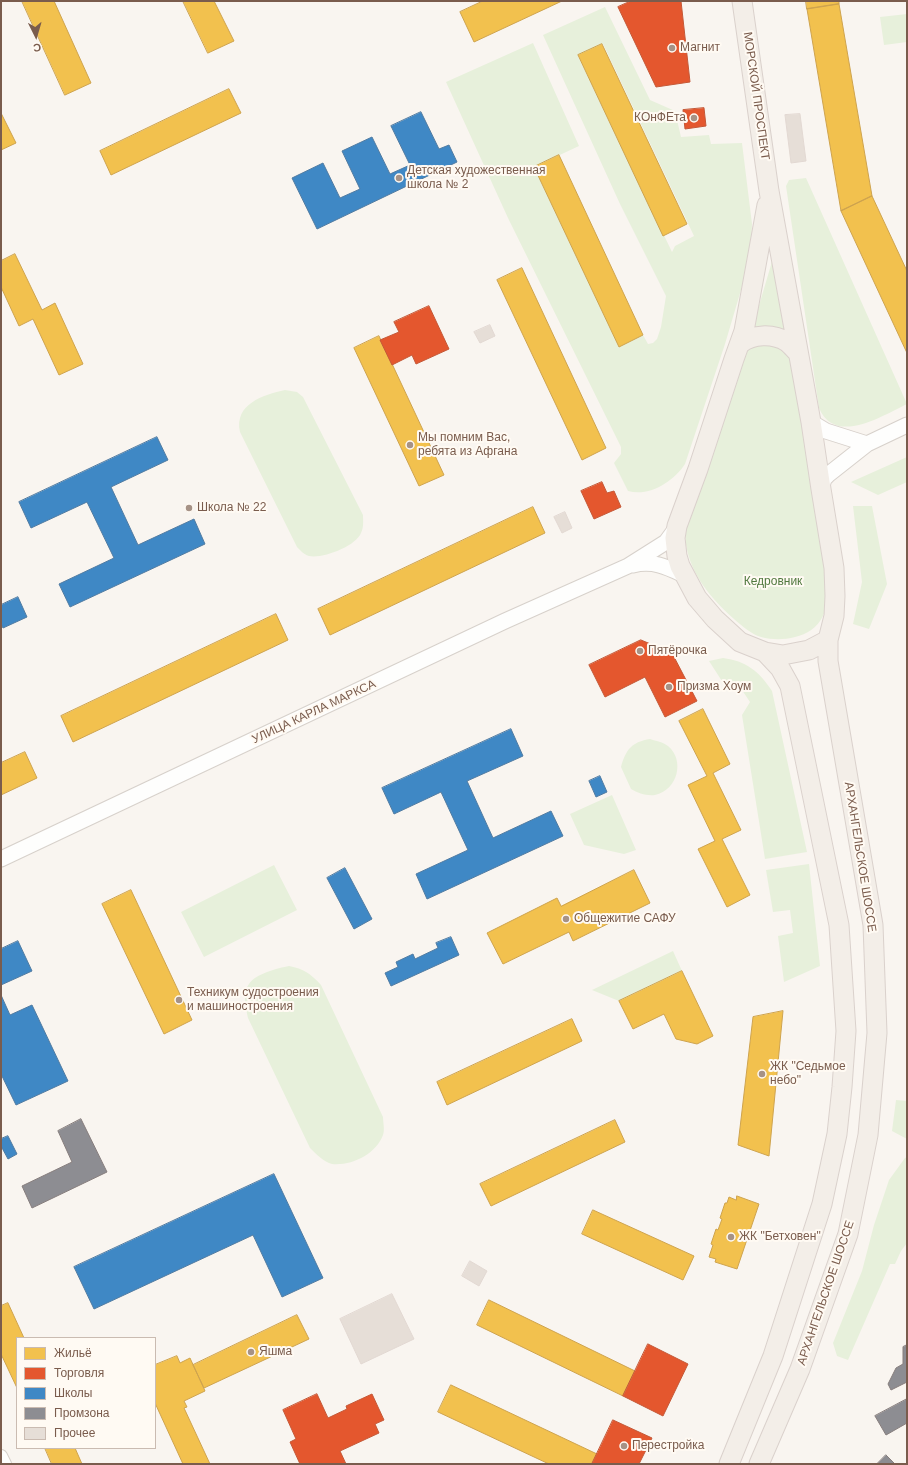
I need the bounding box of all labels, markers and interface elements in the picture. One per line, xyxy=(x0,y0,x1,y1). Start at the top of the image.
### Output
north arrow xyxy=(16,16,56,56)
street label: МОРСКОЙ ПРОСПЕКТ xyxy=(740,31,772,161)
place label: Магнит xyxy=(680,41,720,55)
text: С xyxy=(33,42,42,54)
marker: Магнит xyxy=(667,43,677,53)
place label: КОнФЕта xyxy=(634,111,686,125)
marker: КОнФЕта xyxy=(689,113,699,123)
place label: Детская художественная школа № 2 xyxy=(407,164,545,192)
marker: Детская художественная школа № 2 xyxy=(394,173,404,183)
place label: Мы помним Вас, ребята из Афгана xyxy=(418,431,517,459)
marker: Мы помним Вас, ребята из Афгана xyxy=(405,440,415,450)
place label: Школа № 22 xyxy=(197,501,266,515)
marker: Школа № 22 xyxy=(184,503,194,513)
park label: Кедровник xyxy=(744,575,802,589)
place label: Пятёрочка xyxy=(648,644,707,658)
marker: Пятёрочка xyxy=(635,646,645,656)
street label: УЛИЦА КАРЛА МАРКСА xyxy=(250,677,378,747)
place label: Призма Хоум xyxy=(677,680,751,694)
marker: Призма Хоум xyxy=(664,682,674,692)
street label: АРХАНГЕЛЬСКОЕ ШОССЕ xyxy=(841,781,879,933)
place label: Общежитие САФУ xyxy=(574,912,676,926)
marker: Общежитие САФУ xyxy=(561,914,571,924)
place label: Техникум судостроения и машиностроения xyxy=(187,986,319,1014)
marker: Техникум судостроения и машиностроения xyxy=(174,995,184,1005)
place label: ЖК "Седьмое небо" xyxy=(770,1060,846,1088)
marker: ЖК "Седьмое небо" xyxy=(757,1069,767,1079)
street label: АРХАНГЕЛЬСКОЕ ШОССЕ xyxy=(794,1219,858,1367)
place label: ЖК "Бетховен" xyxy=(739,1230,821,1244)
marker: ЖК "Бетховен" xyxy=(726,1232,736,1242)
legend xyxy=(16,1337,156,1449)
place label: Яшма xyxy=(259,1345,292,1359)
text: Жильё xyxy=(54,1346,92,1360)
marker: Яшма xyxy=(246,1347,256,1357)
text: Торговля xyxy=(54,1366,104,1380)
text: Школы xyxy=(54,1386,92,1400)
text: Промзона xyxy=(54,1406,109,1420)
text: Прочее xyxy=(54,1426,95,1440)
place label: Перестройка xyxy=(632,1439,704,1453)
marker: Перестройка xyxy=(619,1441,629,1451)

